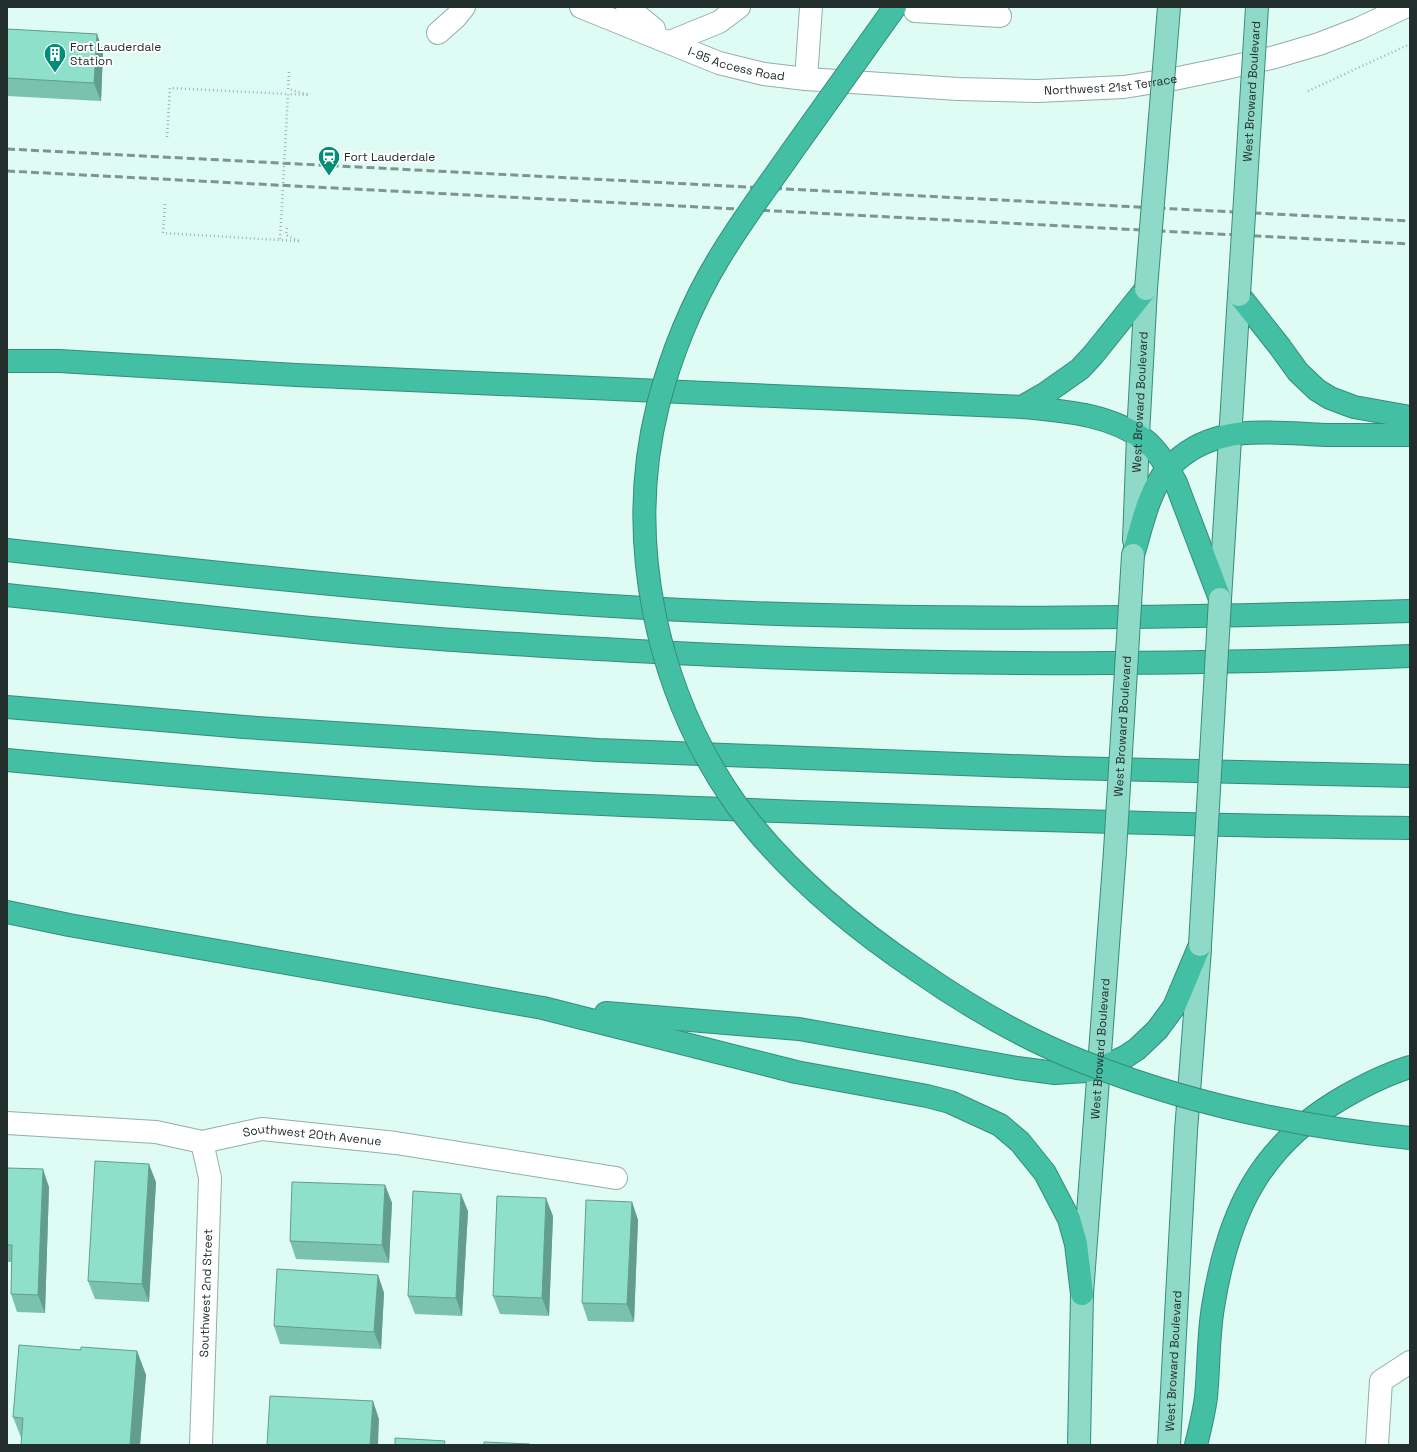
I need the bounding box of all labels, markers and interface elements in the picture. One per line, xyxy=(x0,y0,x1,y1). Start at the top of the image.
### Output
street label: West Broward Boulevard xyxy=(1239,20,1264,162)
place label: Fort Lauderdale Station xyxy=(70,39,161,69)
building icon: Fort Lauderdale Station xyxy=(42,41,68,74)
street label: I-95 Access Road xyxy=(685,43,786,84)
street label: Northwest 21st Terrace xyxy=(1044,71,1179,99)
station icon: Fort Lauderdale xyxy=(316,144,342,177)
place label: Fort Lauderdale xyxy=(344,149,435,165)
street label: West Broward Boulevard xyxy=(1129,331,1152,473)
street label: West Broward Boulevard xyxy=(1110,655,1135,797)
street label: West Broward Boulevard xyxy=(1087,978,1113,1120)
street label: Southwest 20th Avenue xyxy=(241,1121,382,1149)
street label: Southwest 2nd Street xyxy=(196,1229,216,1358)
street label: West Broward Boulevard xyxy=(1162,1290,1185,1432)

